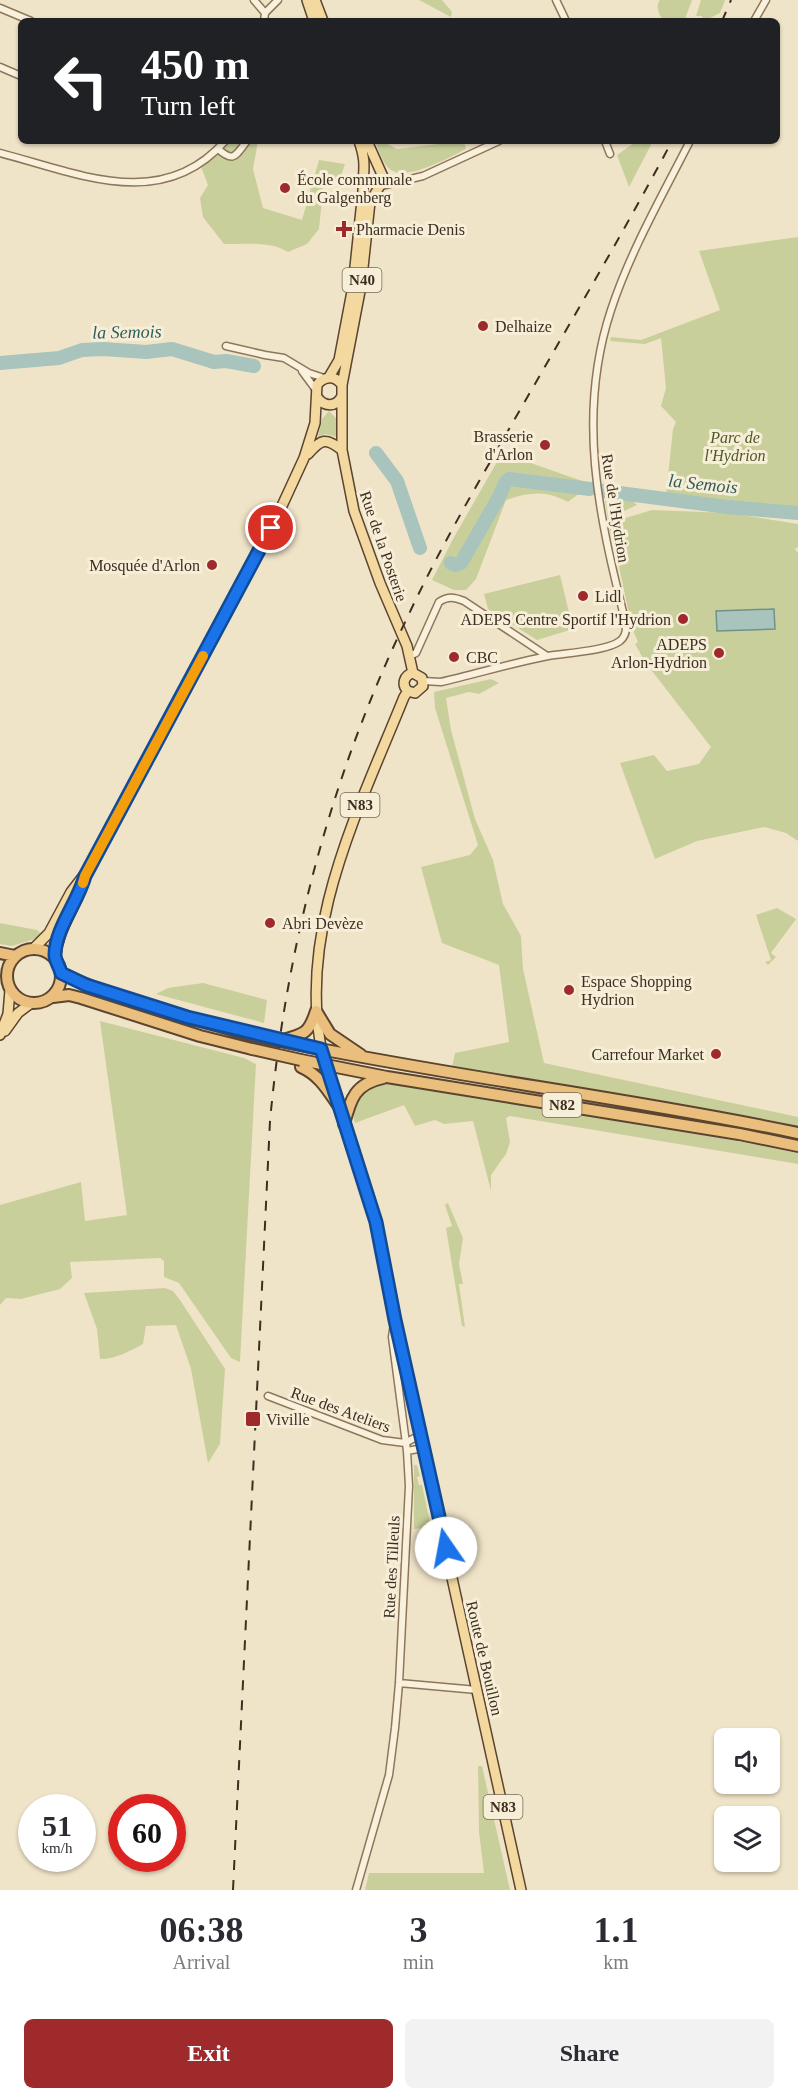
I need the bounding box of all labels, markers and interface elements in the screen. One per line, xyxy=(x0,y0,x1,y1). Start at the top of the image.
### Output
icon: left xyxy=(42,42,120,120)
text: 450 m xyxy=(141,42,250,88)
text: Turn left xyxy=(141,91,235,121)
place label: École communale du Galgenberg xyxy=(297,170,412,207)
marker: École communale du Galgenberg xyxy=(278,181,292,195)
place label: Pharmacie Denis xyxy=(356,221,465,238)
marker: Pharmacie Denis xyxy=(337,222,351,236)
road number: N40 xyxy=(342,268,382,292)
place label: Delhaize xyxy=(495,318,552,335)
marker: Delhaize xyxy=(476,319,490,333)
water label: la Semois xyxy=(92,321,162,343)
place label: Brasserie d'Arlon xyxy=(473,428,533,463)
park label: Parc de l'Hydrion xyxy=(704,429,766,465)
marker: Brasserie d'Arlon xyxy=(538,438,552,452)
street label: Rue de l'Hydrion xyxy=(598,453,632,564)
water label: la Semois xyxy=(667,470,739,498)
street label: Rue de la Posterie xyxy=(357,489,410,604)
pin xyxy=(245,502,296,553)
icon: arrive xyxy=(254,511,287,544)
place label: Mosquée d'Arlon xyxy=(89,557,200,575)
marker: Mosquée d'Arlon xyxy=(205,558,219,572)
place label: Lidl xyxy=(595,588,622,605)
marker: Lidl xyxy=(576,589,590,603)
place label: ADEPS Centre Sportif l'Hydrion xyxy=(461,611,671,629)
marker: ADEPS Centre Sportif l'Hydrion xyxy=(676,612,690,626)
place label: ADEPS Arlon-Hydrion xyxy=(611,636,707,672)
marker: ADEPS Arlon-Hydrion xyxy=(712,646,726,660)
place label: CBC xyxy=(466,649,498,666)
marker: CBC xyxy=(447,650,461,664)
road number: N83 xyxy=(340,793,380,817)
place label: Abri Devèze xyxy=(282,915,363,932)
marker: Abri Devèze xyxy=(263,916,277,930)
place label: Espace Shopping Hydrion xyxy=(581,973,692,1009)
marker: Espace Shopping Hydrion xyxy=(562,983,576,997)
place label: Carrefour Market xyxy=(592,1046,705,1063)
marker: Carrefour Market xyxy=(709,1047,723,1061)
road number: N82 xyxy=(542,1093,582,1117)
street label: Rue des Ateliers xyxy=(289,1384,393,1435)
marker: Viville xyxy=(244,1410,262,1428)
place label: Viville xyxy=(266,1411,309,1428)
street label: Rue des Tilleuls xyxy=(380,1515,403,1619)
position arrow xyxy=(414,1516,478,1580)
street label: Route de Bouillon xyxy=(463,1599,506,1717)
map controls xyxy=(714,1728,780,1872)
button: sound xyxy=(714,1728,780,1794)
speed limit sign: 60 xyxy=(108,1794,186,1872)
road number: N83 xyxy=(484,1795,522,1819)
button: layers xyxy=(714,1806,780,1872)
text: 51 xyxy=(42,1809,72,1842)
text: km/h xyxy=(42,1840,72,1856)
text: 06:38 xyxy=(159,1910,243,1950)
text: 3 xyxy=(410,1910,428,1950)
text: 1.1 xyxy=(594,1910,639,1950)
text: Arrival xyxy=(173,1951,230,1973)
text: min xyxy=(403,1951,434,1973)
text: km xyxy=(603,1951,629,1973)
button: Exit xyxy=(24,2019,393,2088)
button: Share xyxy=(405,2019,774,2088)

